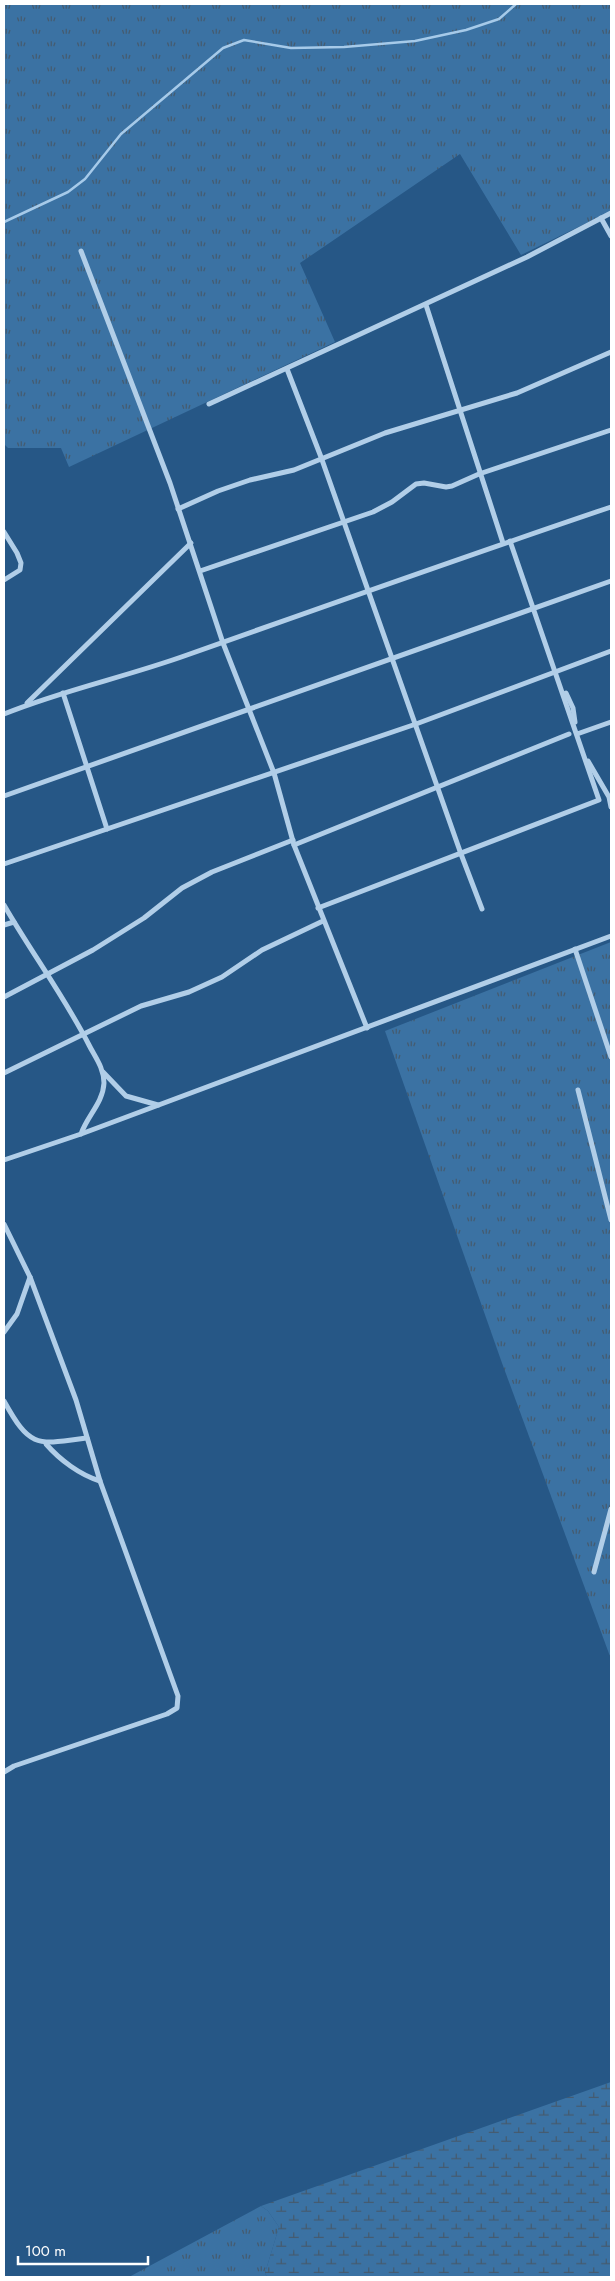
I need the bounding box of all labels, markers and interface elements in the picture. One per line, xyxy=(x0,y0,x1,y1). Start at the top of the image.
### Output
scale bar xyxy=(18,2234,148,2266)
text: 100 m xyxy=(25,2240,66,2262)

